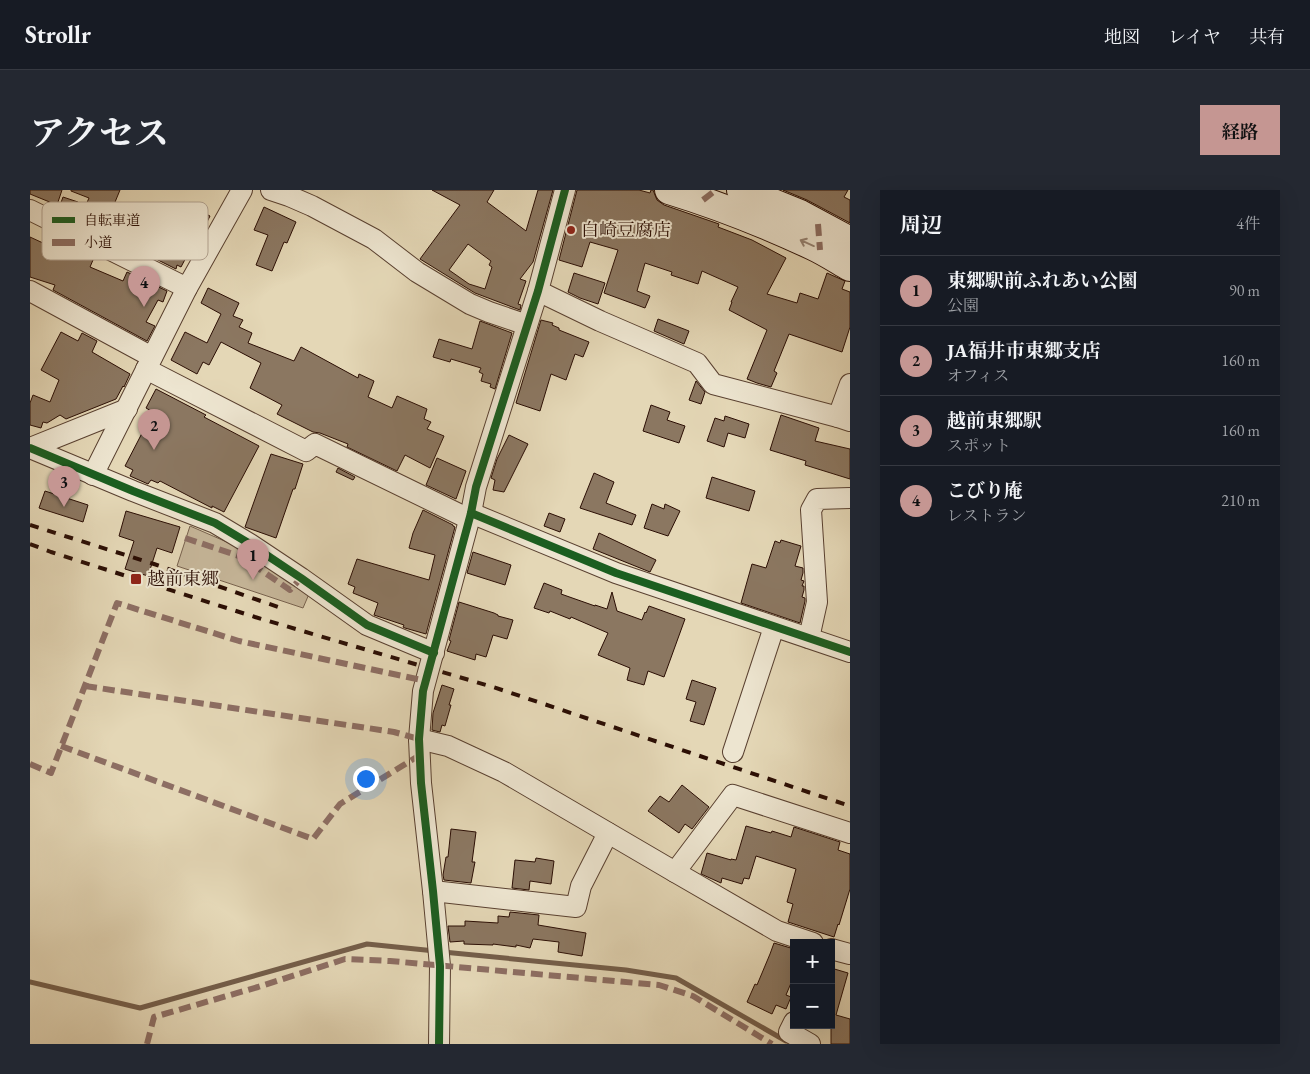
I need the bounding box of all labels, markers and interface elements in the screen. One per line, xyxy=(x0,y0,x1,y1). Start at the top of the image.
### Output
text: Strollr xyxy=(25,19,91,50)
text: 地図 xyxy=(1104,25,1140,48)
text: レイヤ xyxy=(1168,25,1221,48)
text: 共有 xyxy=(1249,25,1285,48)
button: 経路 xyxy=(1200,105,1280,155)
text: アクセス xyxy=(30,110,169,155)
legend xyxy=(42,202,208,260)
text: 自転車道 xyxy=(84,211,140,229)
text: 周辺 xyxy=(900,211,942,238)
text: 4件 xyxy=(1236,213,1260,234)
place label: 白崎豆腐店 xyxy=(581,218,671,241)
marker: 白崎豆腐店 xyxy=(565,224,577,236)
text: 小道 xyxy=(84,233,112,251)
one-way arrow xyxy=(800,238,815,248)
pin: 4 xyxy=(128,266,160,307)
text: 東郷駅前ふれあい公園 xyxy=(947,268,1137,293)
text: 1 xyxy=(912,280,920,301)
text: 90 m xyxy=(1229,280,1260,301)
text: 公園 xyxy=(947,295,979,316)
text: JA福井市東郷支店 xyxy=(947,338,1101,363)
text: 2 xyxy=(912,350,920,371)
text: 160 m xyxy=(1221,350,1260,371)
text: オフィス xyxy=(947,365,1009,386)
text: 越前東郷駅 xyxy=(947,408,1042,433)
pin: 2 xyxy=(138,409,170,450)
text: 3 xyxy=(912,420,920,441)
text: 160 m xyxy=(1221,420,1260,441)
text: スポット xyxy=(947,435,1011,456)
pin: 3 xyxy=(48,466,80,507)
text: こびり庵 xyxy=(947,478,1023,503)
text: 4 xyxy=(912,490,920,511)
text: 210 m xyxy=(1221,490,1260,511)
text: レストラン xyxy=(947,505,1027,526)
pin: 1 xyxy=(237,539,269,580)
place label: 越前東郷 xyxy=(147,567,219,590)
marker: 越前東郷 xyxy=(129,572,143,586)
your location xyxy=(353,766,379,792)
map controls xyxy=(790,939,835,1029)
button: + xyxy=(790,939,835,984)
button: − xyxy=(790,984,835,1029)

